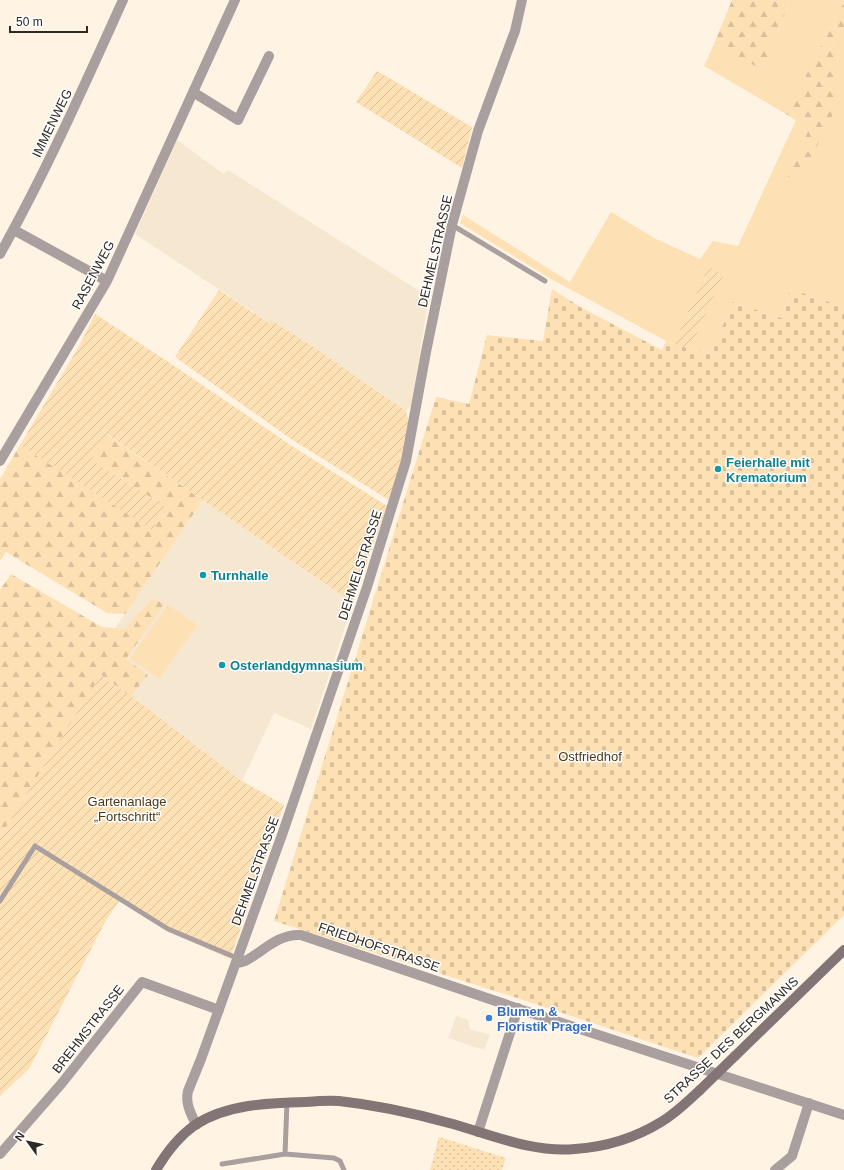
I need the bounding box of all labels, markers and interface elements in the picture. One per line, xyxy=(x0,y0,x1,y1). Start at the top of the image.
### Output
scale bar xyxy=(10,8,87,34)
text: 50 m xyxy=(16,15,43,29)
street label: IMMENWEG xyxy=(29,86,75,160)
street label: DEHMELSTRASSE xyxy=(415,193,455,309)
street label: RASENWEG xyxy=(69,238,117,312)
place label: Feierhalle mit Krematorium xyxy=(726,455,810,485)
marker: Feierhalle mit Krematorium xyxy=(713,464,723,474)
street label: DEHMELSTRASSE xyxy=(335,508,385,622)
place label: Turnhalle xyxy=(211,568,269,583)
marker: Turnhalle xyxy=(198,570,208,580)
place label: Osterlandgymnasium xyxy=(230,658,363,673)
marker: Osterlandgymnasium xyxy=(217,660,227,670)
park label: Ostfriedhof xyxy=(558,749,622,764)
park label: Gartenanlage „Fortschritt“ xyxy=(88,794,166,824)
street label: DEHMELSTRASSE xyxy=(228,814,282,928)
street label: FRIEDHOFSTRASSE xyxy=(316,919,442,975)
street label: STRASSE DES BERGMANNS xyxy=(661,973,802,1106)
street label: BREHMSTRASSE xyxy=(49,982,127,1076)
place label: Blumen & Floristik Prager xyxy=(497,1004,592,1034)
marker: Blumen & Floristik Prager xyxy=(484,1013,494,1023)
north arrow xyxy=(8,1122,48,1162)
text: N xyxy=(12,1130,27,1143)

